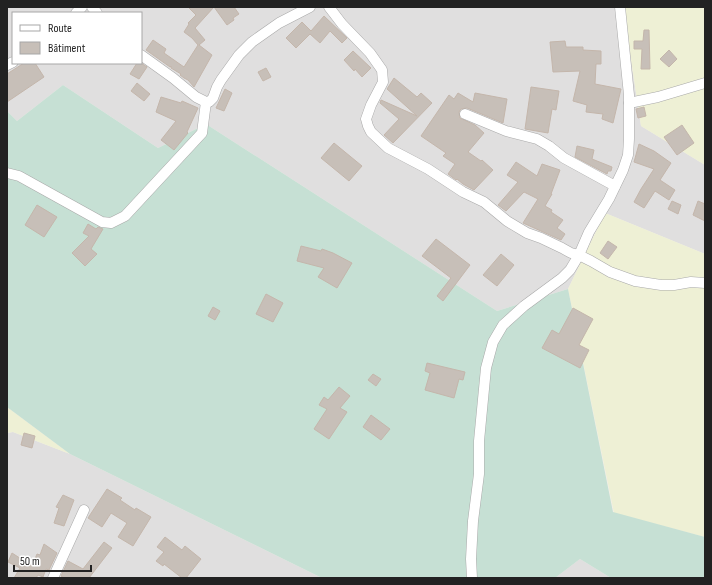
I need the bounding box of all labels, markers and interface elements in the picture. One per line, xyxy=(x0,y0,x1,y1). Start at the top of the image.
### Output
legend xyxy=(12,12,142,64)
text: Route xyxy=(48,21,72,36)
text: Bâtiment xyxy=(48,41,86,56)
scale bar xyxy=(14,547,91,573)
text: 50 m xyxy=(20,554,40,569)

